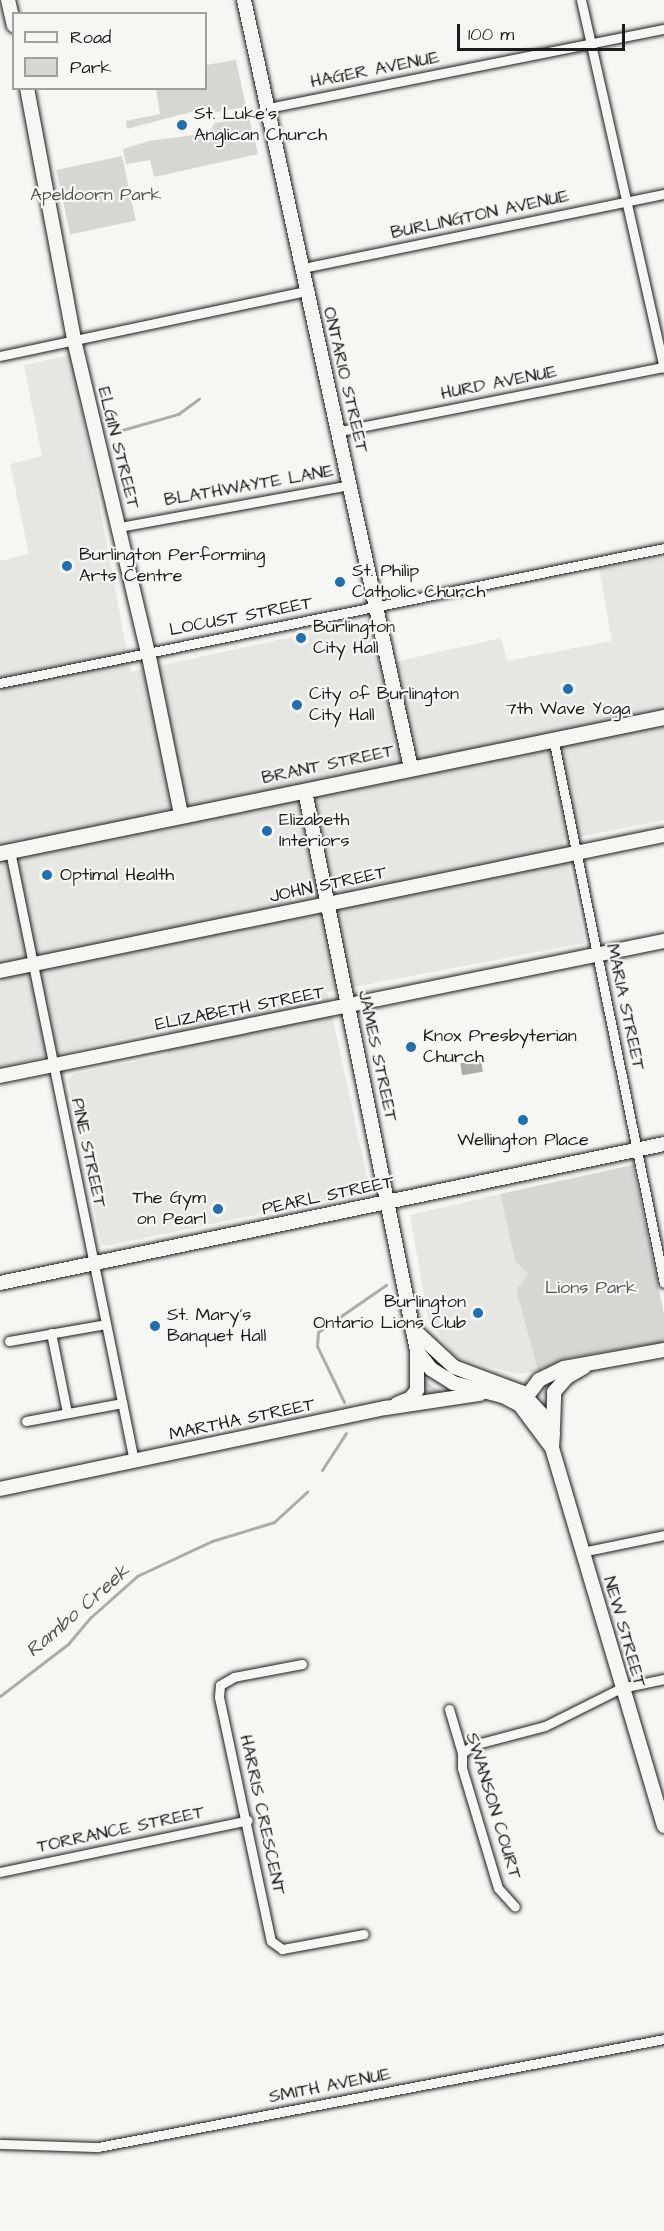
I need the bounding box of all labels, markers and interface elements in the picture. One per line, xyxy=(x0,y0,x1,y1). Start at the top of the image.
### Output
legend xyxy=(12,12,207,90)
scale bar xyxy=(460,12,628,50)
text: 100 m xyxy=(468,22,514,47)
text: Road xyxy=(70,25,111,50)
street label: HAGER AVENUE xyxy=(309,47,441,93)
text: Park xyxy=(70,55,112,80)
place label: St. Luke's Anglican Church xyxy=(194,104,327,146)
marker: St. Luke's Anglican Church xyxy=(175,118,189,132)
park label: Apeldoorn Park xyxy=(30,184,162,206)
street label: BURLINGTON AVENUE xyxy=(389,186,571,244)
street label: ONTARIO STREET xyxy=(318,305,372,455)
street label: HURD AVENUE xyxy=(439,361,559,405)
street label: ELGIN STREET xyxy=(92,385,144,511)
street label: BLATHWAYTE LANE xyxy=(162,460,336,512)
place label: Burlington Performing Arts Centre xyxy=(79,545,265,588)
marker: Burlington Performing Arts Centre xyxy=(60,559,74,573)
place label: St. Philip Catholic Church xyxy=(352,561,485,604)
marker: St. Philip Catholic Church xyxy=(333,575,347,589)
street label: LOCUST STREET xyxy=(168,593,314,641)
place label: Burlington City Hall xyxy=(313,617,395,660)
marker: Burlington City Hall xyxy=(294,631,308,645)
marker: 7th Wave Yoga xyxy=(561,682,575,696)
place label: City of Burlington City Hall xyxy=(309,684,459,726)
marker: City of Burlington City Hall xyxy=(290,698,304,712)
place label: 7th Wave Yoga xyxy=(505,698,631,720)
street label: BRANT STREET xyxy=(260,740,396,790)
place label: Elizabeth Interiors xyxy=(279,810,349,852)
marker: Elizabeth Interiors xyxy=(260,824,274,838)
street label: JOHN STREET xyxy=(268,862,388,908)
place label: Optimal Health xyxy=(60,864,174,886)
marker: Optimal Health xyxy=(38,866,56,884)
street label: MARIA STREET xyxy=(601,942,649,1072)
street label: ELIZABETH STREET xyxy=(153,982,327,1036)
street label: JAMES STREET xyxy=(353,988,401,1124)
place label: Knox Presbyterian Church xyxy=(423,1026,577,1068)
marker: Knox Presbyterian Church xyxy=(404,1040,418,1054)
street label: PINE STREET xyxy=(66,1096,110,1210)
marker: Wellington Place xyxy=(516,1113,530,1127)
place label: Wellington Place xyxy=(457,1129,589,1151)
street label: PEARL STREET xyxy=(260,1171,396,1221)
place label: The Gym on Pearl xyxy=(133,1188,206,1230)
marker: The Gym on Pearl xyxy=(211,1202,225,1216)
park label: Lions Park xyxy=(545,1277,637,1299)
place label: Burlington Ontario Lions Club xyxy=(313,1292,466,1334)
place label: St. Mary's Banquet Hall xyxy=(167,1305,266,1348)
marker: Burlington Ontario Lions Club xyxy=(471,1306,485,1320)
marker: St. Mary's Banquet Hall xyxy=(148,1319,162,1333)
street label: MARTHA STREET xyxy=(167,1394,317,1446)
water label: Rambo Creek xyxy=(21,1559,135,1663)
street label: NEW STREET xyxy=(598,1574,650,1690)
street label: SWANSON COURT xyxy=(460,1730,526,1882)
street label: HARRIS CRESCENT xyxy=(234,1733,290,1897)
street label: TORRANCE STREET xyxy=(35,1802,207,1858)
street label: SMITH AVENUE xyxy=(267,2064,393,2108)

